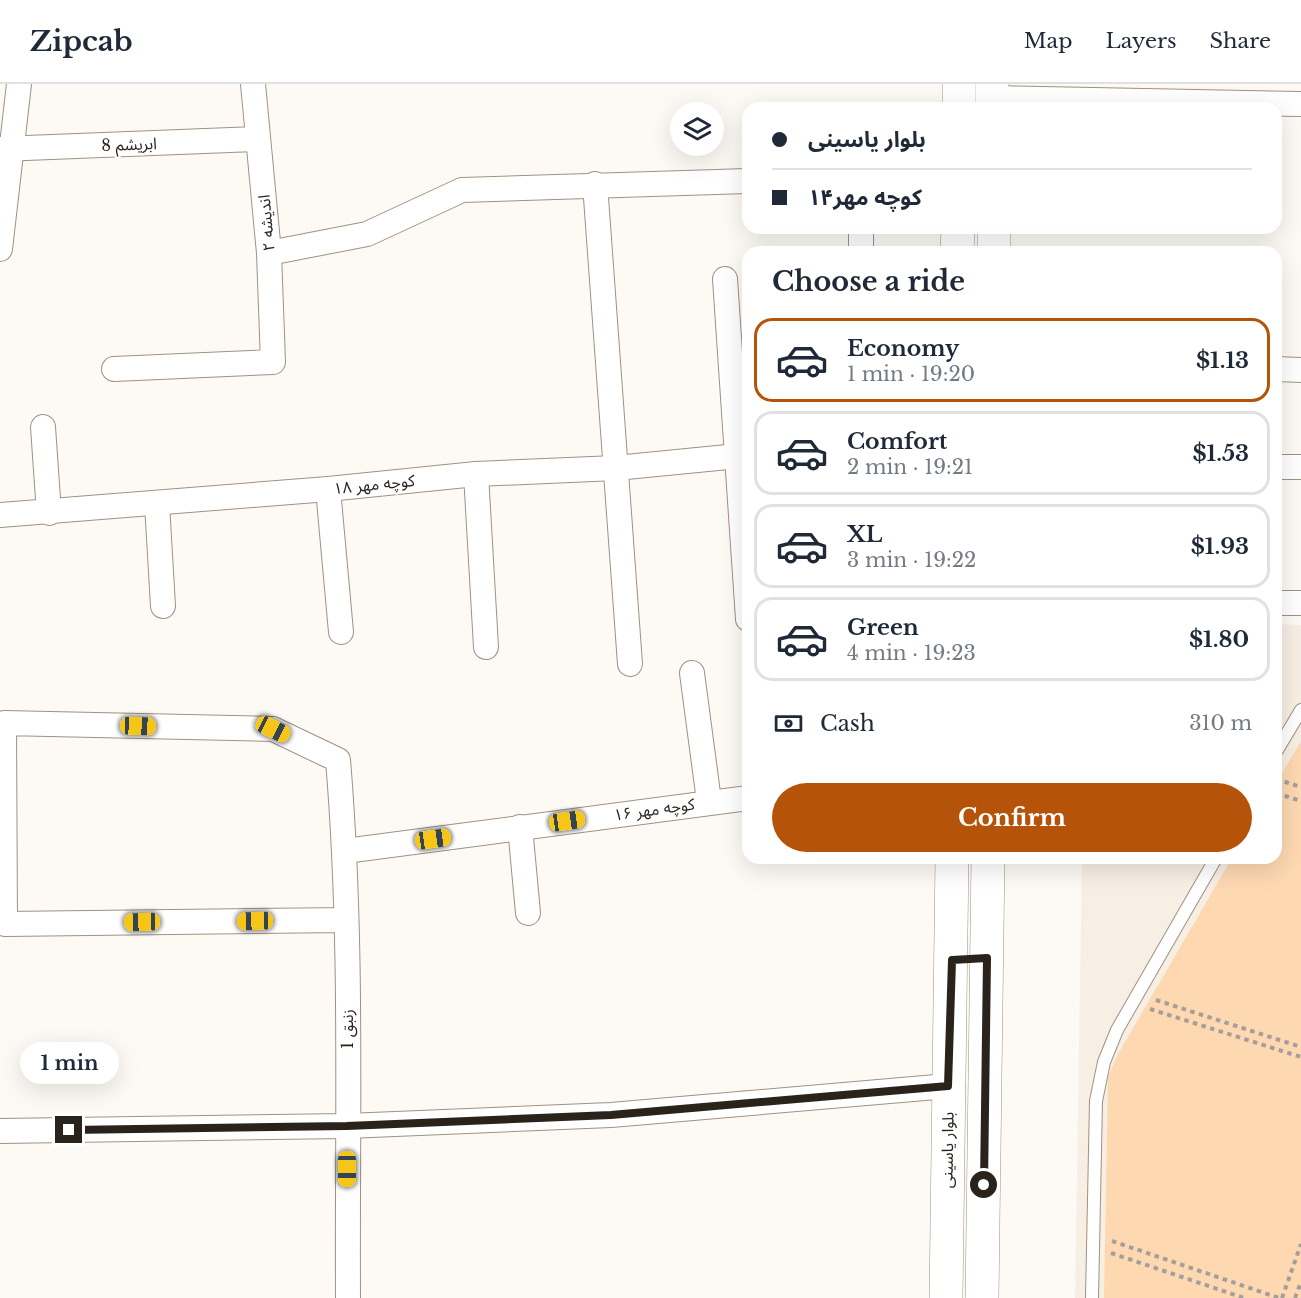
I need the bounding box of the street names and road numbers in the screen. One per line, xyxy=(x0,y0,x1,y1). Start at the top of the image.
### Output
street label: ابریشم 8 xyxy=(101,133,157,158)
street label: اندیشه ۲ xyxy=(254,194,278,252)
street label: کوچه مهر ۱۸ xyxy=(332,470,416,499)
street label: کوچه مهر ۱۶ xyxy=(612,793,696,826)
street label: زنبق 1 xyxy=(337,1009,358,1049)
street label: بلوار یاسینی xyxy=(936,1112,958,1188)

